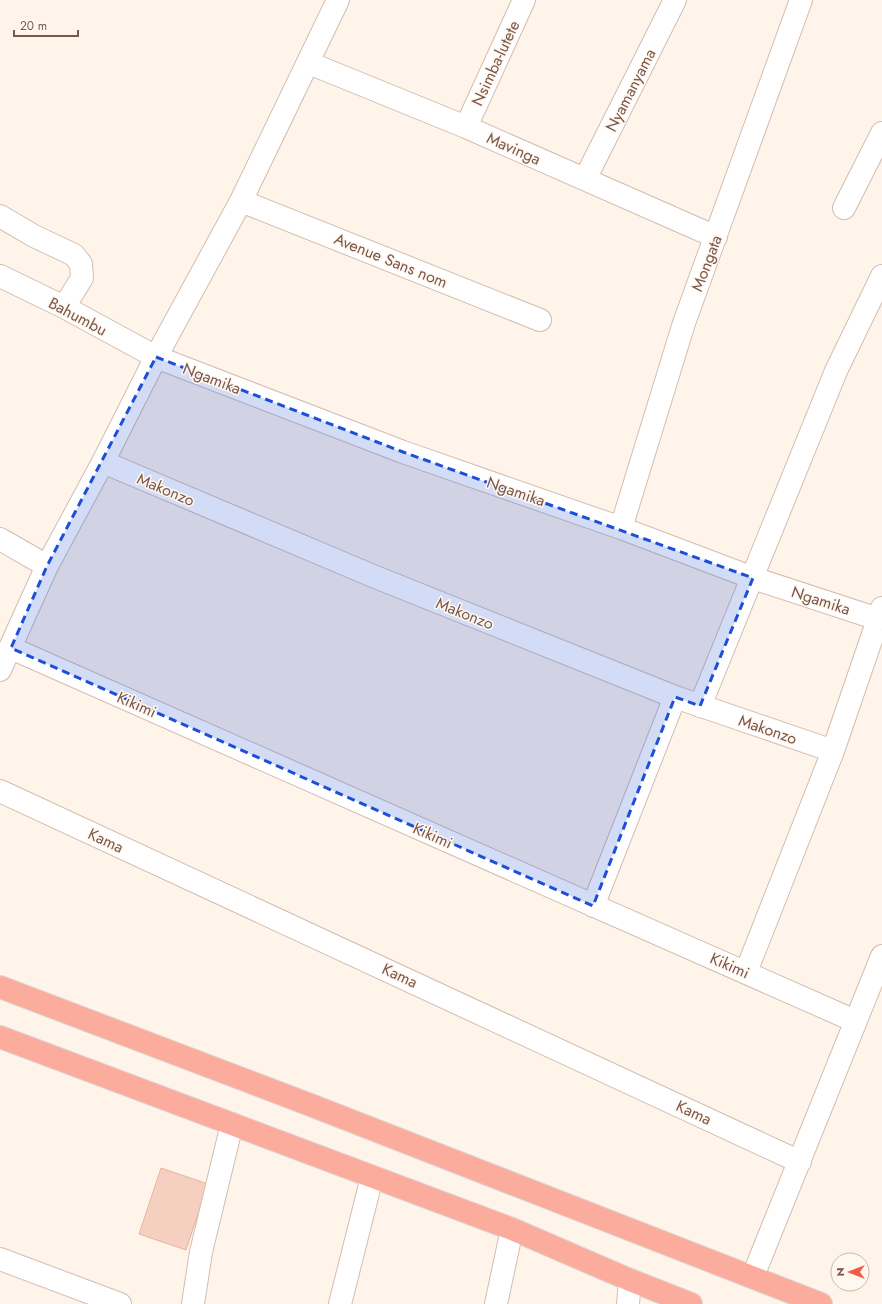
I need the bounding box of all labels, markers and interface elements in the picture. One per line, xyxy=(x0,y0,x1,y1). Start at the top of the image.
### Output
scale bar xyxy=(14,12,78,38)
text: 20 m xyxy=(20,17,47,35)
street label: Nsimba-lutete xyxy=(466,17,525,110)
street label: Nyamanyama xyxy=(600,45,661,136)
street label: Mavinga xyxy=(483,126,545,171)
street label: Avenue Sans nom xyxy=(331,227,451,294)
street label: Mongata xyxy=(685,232,728,295)
street label: Bahumbu xyxy=(44,291,111,341)
street label: Ngamika xyxy=(179,357,244,400)
street label: Makonzo xyxy=(133,467,198,512)
street label: Ngamika xyxy=(483,471,548,512)
street label: Ngamika xyxy=(788,580,853,621)
street label: Makonzo xyxy=(432,591,497,636)
street label: Kikimi xyxy=(113,686,160,723)
street label: Makonzo xyxy=(736,709,800,750)
street label: Kikimi xyxy=(409,817,456,854)
street label: Kama xyxy=(84,822,127,859)
street label: Kikimi xyxy=(706,947,753,984)
street label: Kama xyxy=(378,957,421,994)
street label: Kama xyxy=(672,1094,715,1131)
north arrow xyxy=(830,1252,870,1292)
text: N xyxy=(832,1268,848,1276)

